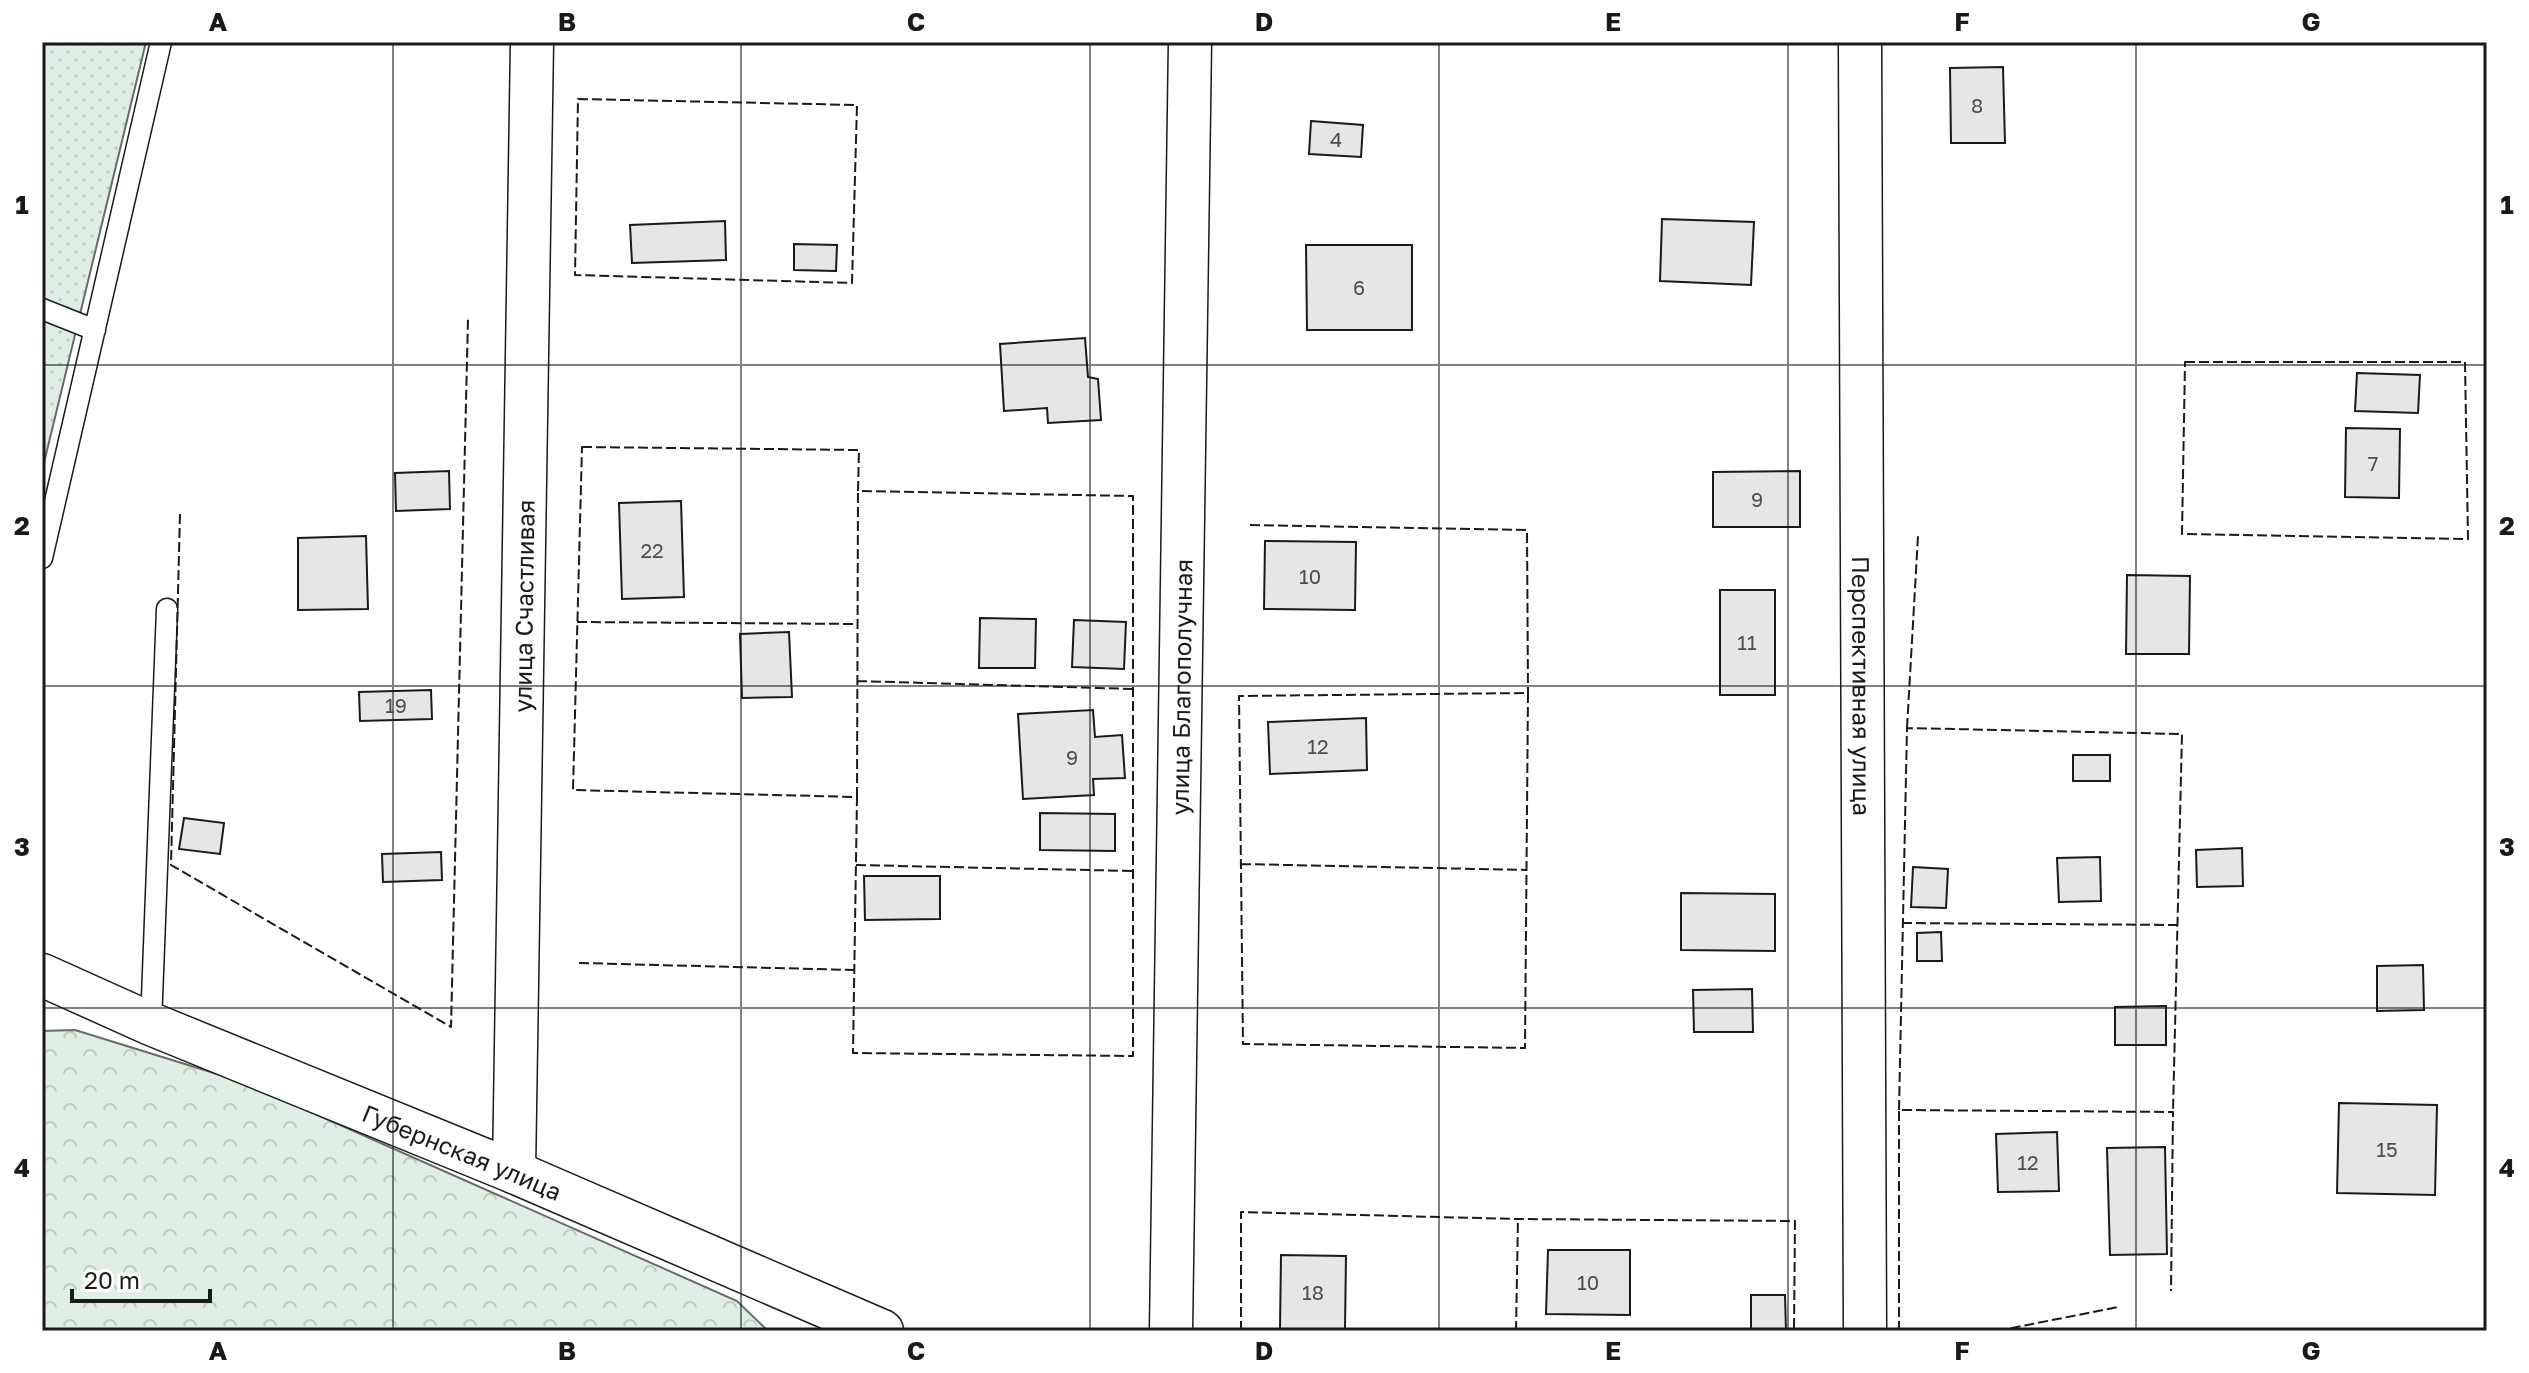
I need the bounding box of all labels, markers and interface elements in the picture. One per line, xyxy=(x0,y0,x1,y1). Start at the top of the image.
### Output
text: A xyxy=(209,6,228,37)
text: B xyxy=(558,6,576,37)
text: C xyxy=(907,6,925,37)
text: D xyxy=(1255,6,1273,37)
text: E xyxy=(1605,6,1621,37)
text: F xyxy=(1954,6,1970,37)
text: G xyxy=(2301,6,2321,37)
house number: 8 xyxy=(1971,93,1983,117)
house number: 4 xyxy=(1330,127,1342,151)
text: 1 xyxy=(15,189,29,220)
text: 1 xyxy=(2500,189,2514,220)
house number: 6 xyxy=(1353,275,1365,299)
house number: 7 xyxy=(2368,451,2378,475)
house number: 9 xyxy=(1751,487,1763,511)
street label: улица Счастливая xyxy=(507,499,539,713)
text: 2 xyxy=(14,510,30,541)
text: 2 xyxy=(2499,510,2515,541)
house number: 22 xyxy=(640,538,664,562)
street label: Перспективная улица xyxy=(1847,556,1878,816)
street label: улица Благополучная xyxy=(1164,559,1197,815)
house number: 10 xyxy=(1299,564,1321,588)
house number: 11 xyxy=(1737,630,1757,654)
house number: 19 xyxy=(385,693,407,717)
house number: 12 xyxy=(1307,734,1329,758)
house number: 9 xyxy=(1066,745,1078,769)
text: 3 xyxy=(14,831,30,862)
text: 3 xyxy=(2499,831,2515,862)
street label: Губернская улица xyxy=(359,1097,566,1206)
house number: 15 xyxy=(2376,1137,2398,1161)
house number: 12 xyxy=(2017,1150,2039,1174)
text: 4 xyxy=(14,1152,30,1183)
text: 4 xyxy=(2499,1152,2515,1183)
scale bar xyxy=(72,1253,210,1303)
text: 20 m xyxy=(84,1265,140,1294)
house number: 10 xyxy=(1577,1270,1599,1294)
house number: 18 xyxy=(1302,1280,1324,1304)
text: A xyxy=(209,1335,228,1366)
text: B xyxy=(558,1335,576,1366)
text: C xyxy=(907,1335,925,1366)
text: D xyxy=(1255,1335,1273,1366)
text: E xyxy=(1605,1335,1621,1366)
text: F xyxy=(1954,1335,1970,1366)
text: G xyxy=(2301,1335,2321,1366)

